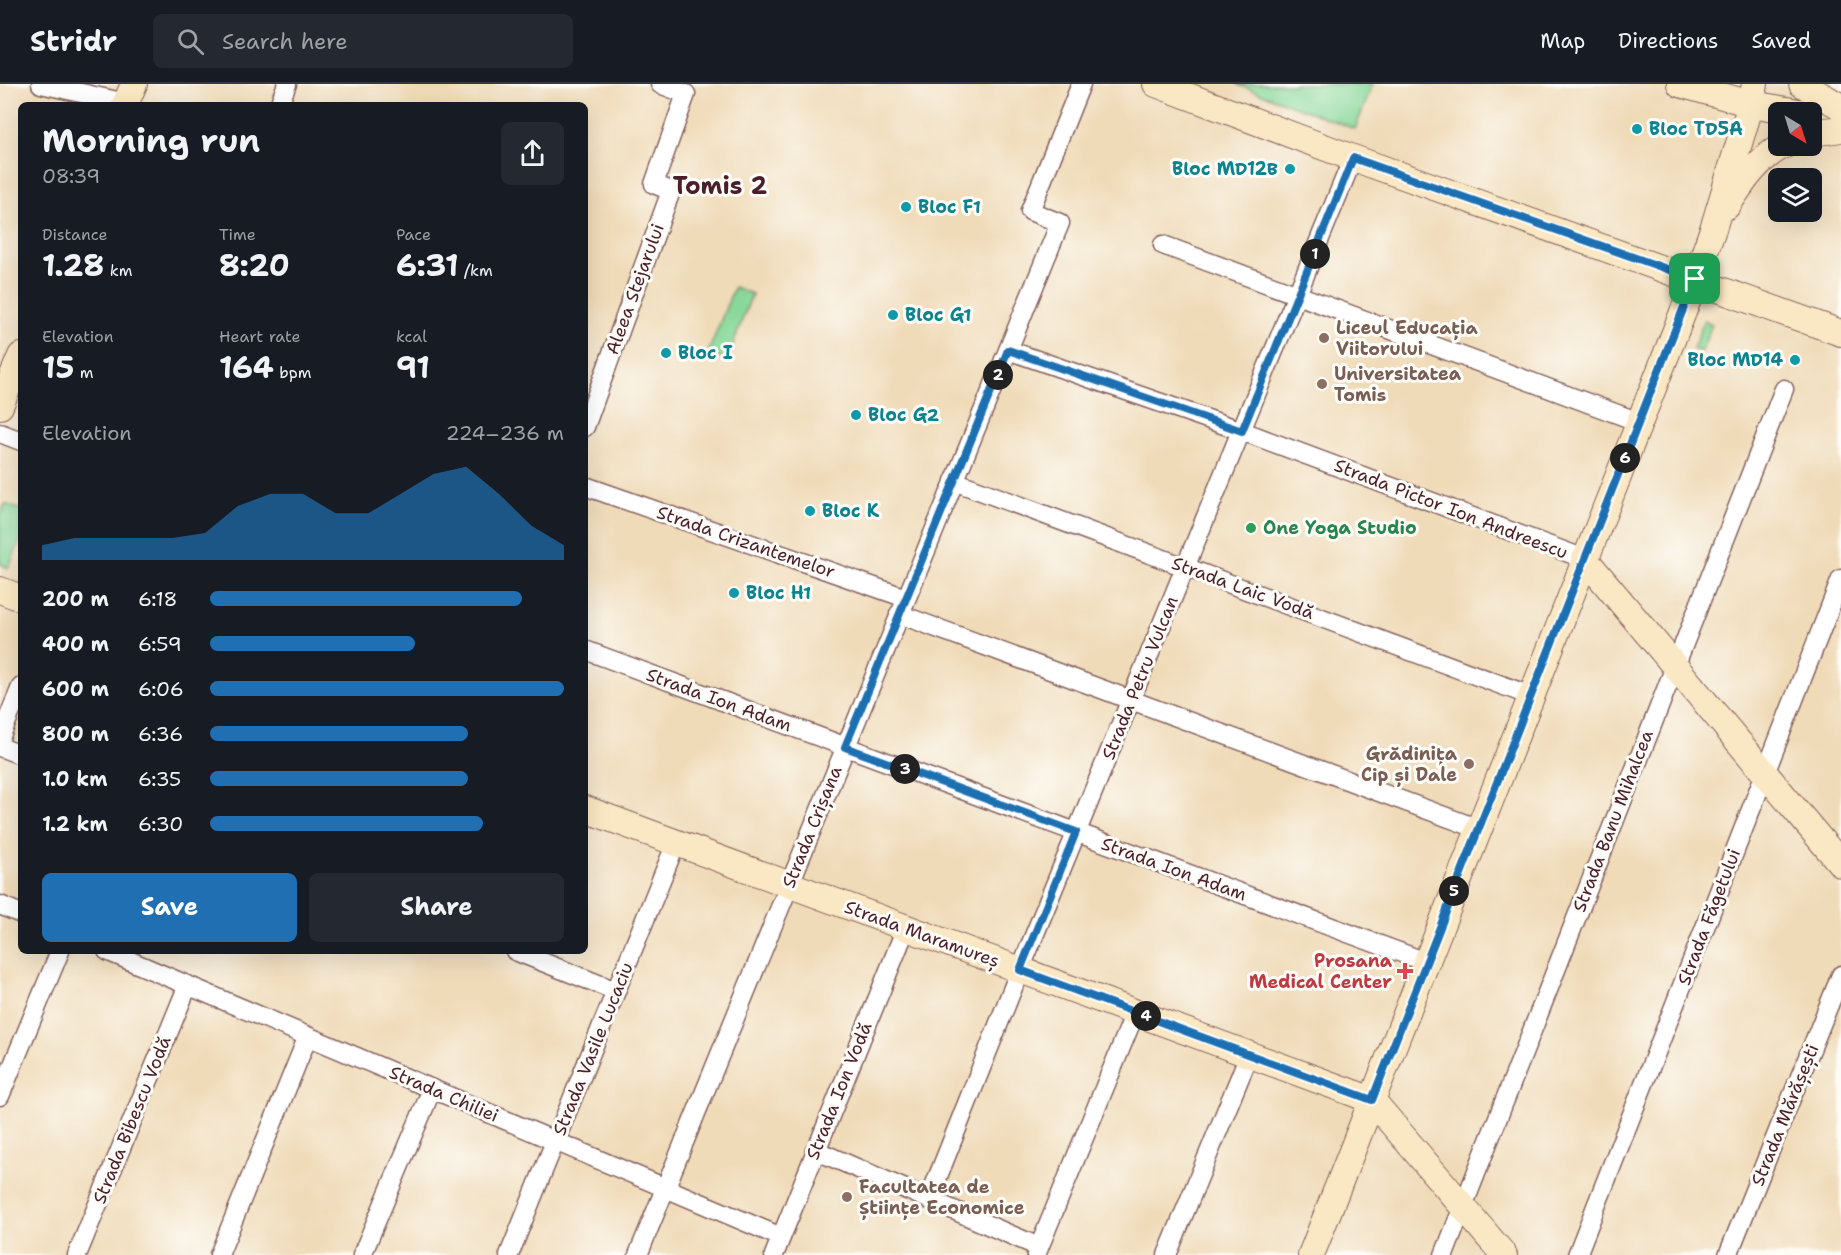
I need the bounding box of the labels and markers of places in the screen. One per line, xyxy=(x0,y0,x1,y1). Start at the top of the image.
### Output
place label: Bloc TD5A xyxy=(1649,117,1743,141)
marker: Bloc TD5A xyxy=(1630,122,1644,136)
place label: Bloc MD12B xyxy=(1172,157,1278,181)
marker: Bloc MD12B xyxy=(1283,162,1297,176)
place label: Bloc F1 xyxy=(918,195,981,219)
marker: Bloc F1 xyxy=(899,200,913,214)
pin: 1 xyxy=(1300,239,1330,269)
pin xyxy=(1669,253,1720,304)
place label: Bloc G1 xyxy=(905,303,971,327)
marker: Bloc G1 xyxy=(886,308,900,322)
place label: Liceul Educația Viitorului xyxy=(1336,316,1478,361)
marker: Liceul Educația Viitorului xyxy=(1317,331,1331,345)
place label: Bloc I xyxy=(678,341,733,365)
marker: Bloc I xyxy=(659,346,673,360)
place label: Bloc MD14 xyxy=(1687,348,1783,372)
marker: Bloc MD14 xyxy=(1788,353,1802,367)
pin: 2 xyxy=(983,360,1013,390)
place label: Universitatea Tomis xyxy=(1334,362,1462,407)
marker: Universitatea Tomis xyxy=(1315,377,1329,391)
place label: Bloc G2 xyxy=(868,403,940,427)
marker: Bloc G2 xyxy=(849,408,863,422)
pin: 6 xyxy=(1610,443,1640,473)
place label: Bloc K xyxy=(822,499,880,523)
marker: Bloc K xyxy=(803,504,817,518)
place label: One Yoga Studio xyxy=(1263,516,1417,540)
marker: One Yoga Studio xyxy=(1244,521,1258,535)
place label: Bloc H1 xyxy=(746,581,811,605)
marker: Bloc H1 xyxy=(727,586,741,600)
place label: Grădinița Cip și Dale xyxy=(1361,742,1458,787)
pin: 3 xyxy=(890,754,920,784)
marker: Grădinița Cip și Dale xyxy=(1462,757,1476,771)
pin: 5 xyxy=(1439,876,1469,906)
place label: Prosana Medical Center xyxy=(1249,949,1393,994)
marker: Prosana Medical Center xyxy=(1396,962,1414,980)
pin: 4 xyxy=(1131,1001,1161,1031)
place label: Facultatea de Științe Economice xyxy=(859,1175,1025,1220)
marker: Facultatea de Științe Economice xyxy=(840,1190,854,1204)

